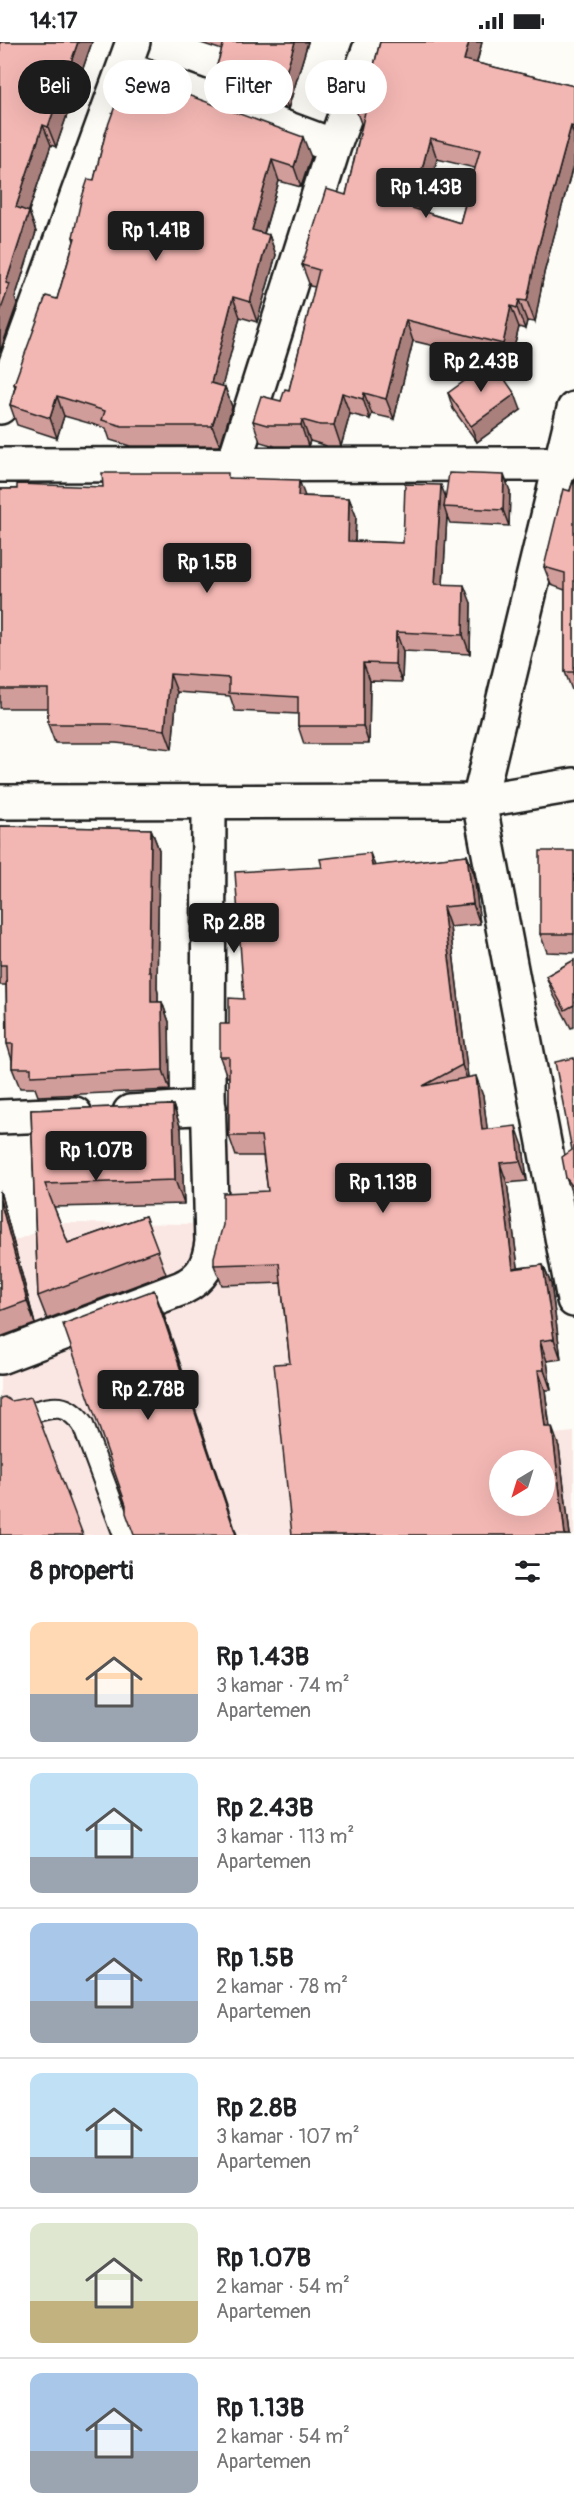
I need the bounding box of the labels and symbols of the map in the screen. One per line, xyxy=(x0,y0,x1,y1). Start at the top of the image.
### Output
pin: Rp 1.43B xyxy=(364,168,488,219)
pin: Rp 1.41B xyxy=(94,211,218,262)
pin: Rp 2.43B xyxy=(419,342,543,393)
pin: Rp 1.5B xyxy=(152,543,262,594)
pin: Rp 2.8B xyxy=(179,903,289,954)
pin: Rp 1.07B xyxy=(34,1131,158,1182)
pin: Rp 1.13B xyxy=(321,1163,445,1214)
pin: Rp 2.78B xyxy=(86,1370,210,1421)
north arrow xyxy=(489,1450,555,1516)

